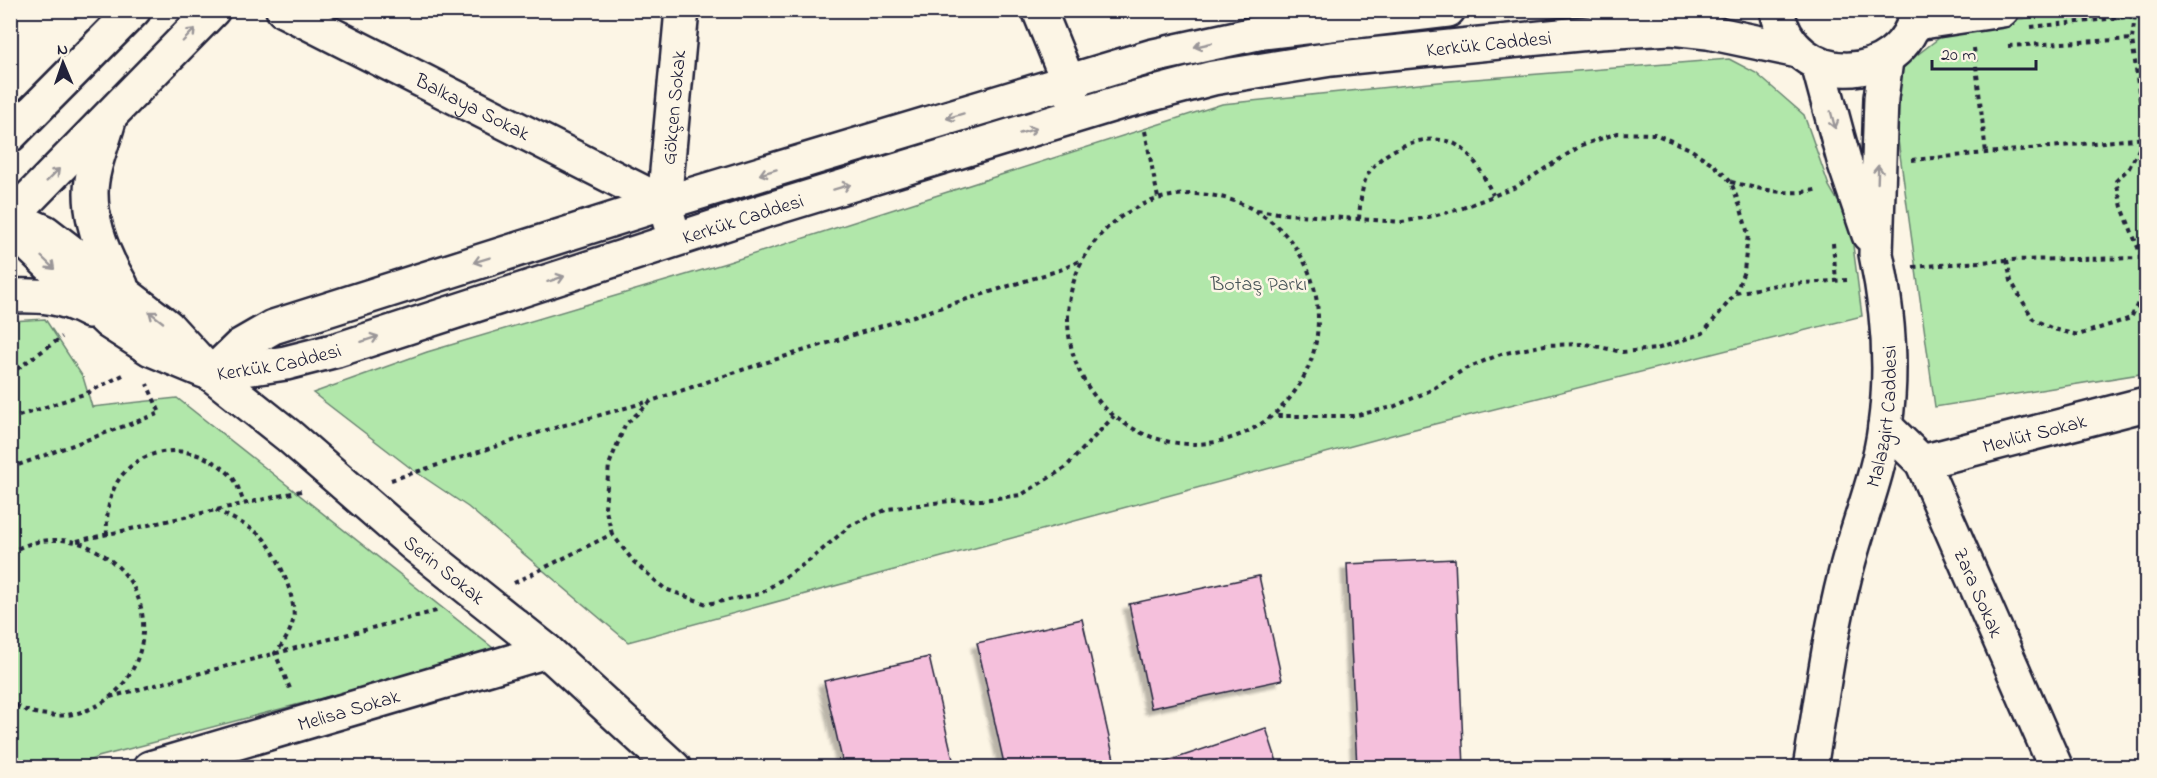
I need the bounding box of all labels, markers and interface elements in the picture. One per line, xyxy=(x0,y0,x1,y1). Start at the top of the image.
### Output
street label: Kerkük Caddesi xyxy=(1425,25,1553,66)
one-way arrow xyxy=(182,28,196,43)
north arrow xyxy=(33,33,93,93)
scale bar xyxy=(1932,33,2036,71)
text: N xyxy=(57,38,69,62)
one-way arrow xyxy=(1194,40,1213,51)
text: 20 m xyxy=(1941,43,1976,69)
street label: Gökçen Sokak xyxy=(656,49,695,166)
street label: Balkaya Sokak xyxy=(409,67,534,150)
one-way arrow xyxy=(1828,110,1839,129)
one-way arrow xyxy=(946,111,965,122)
one-way arrow xyxy=(1018,125,1037,136)
one-way arrow xyxy=(1872,165,1884,185)
one-way arrow xyxy=(759,167,778,178)
one-way arrow xyxy=(46,168,61,183)
one-way arrow xyxy=(832,181,851,192)
street label: Kerkük Caddesi xyxy=(679,188,808,254)
one-way arrow xyxy=(40,255,55,270)
one-way arrow xyxy=(473,255,492,266)
park label: Botaş Parkı xyxy=(1210,271,1307,300)
one-way arrow xyxy=(546,272,565,283)
one-way arrow xyxy=(148,310,164,323)
one-way arrow xyxy=(360,333,379,344)
street label: Kerkük Caddesi xyxy=(215,338,346,390)
street label: Malazgirt Caddesi xyxy=(1860,345,1906,491)
street label: Mevlüt Sokak xyxy=(1980,408,2090,463)
street label: Serin Sokak xyxy=(396,529,491,613)
street label: Zara Sokak xyxy=(1944,544,2009,643)
street label: Melisa Sokak xyxy=(295,683,404,741)

